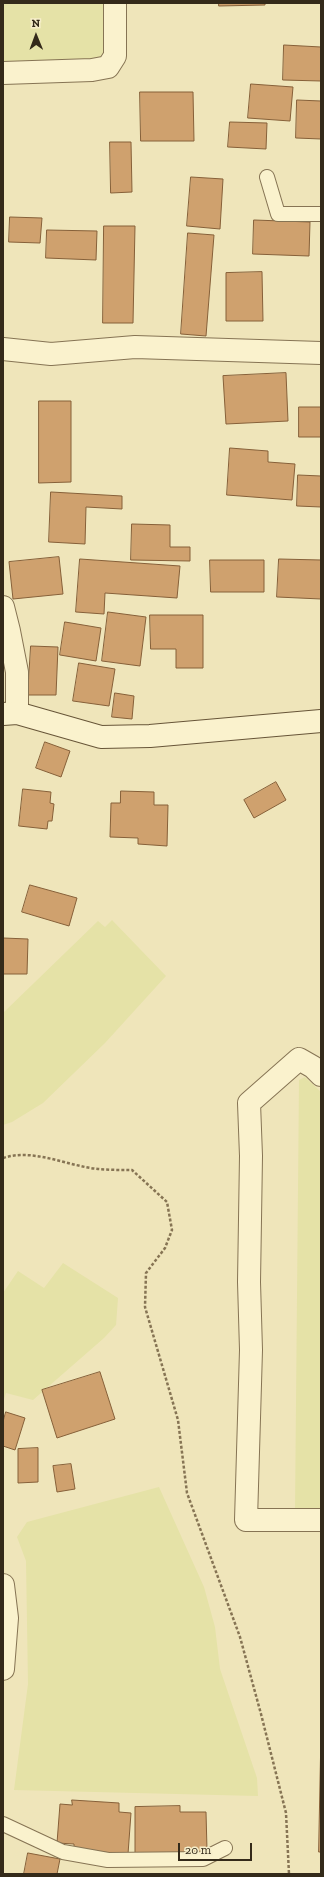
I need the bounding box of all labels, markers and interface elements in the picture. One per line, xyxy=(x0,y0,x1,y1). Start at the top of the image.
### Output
north arrow xyxy=(16,16,56,56)
text: N xyxy=(31,17,40,30)
scale bar xyxy=(180,1835,254,1861)
text: 20 m xyxy=(185,1843,211,1857)

